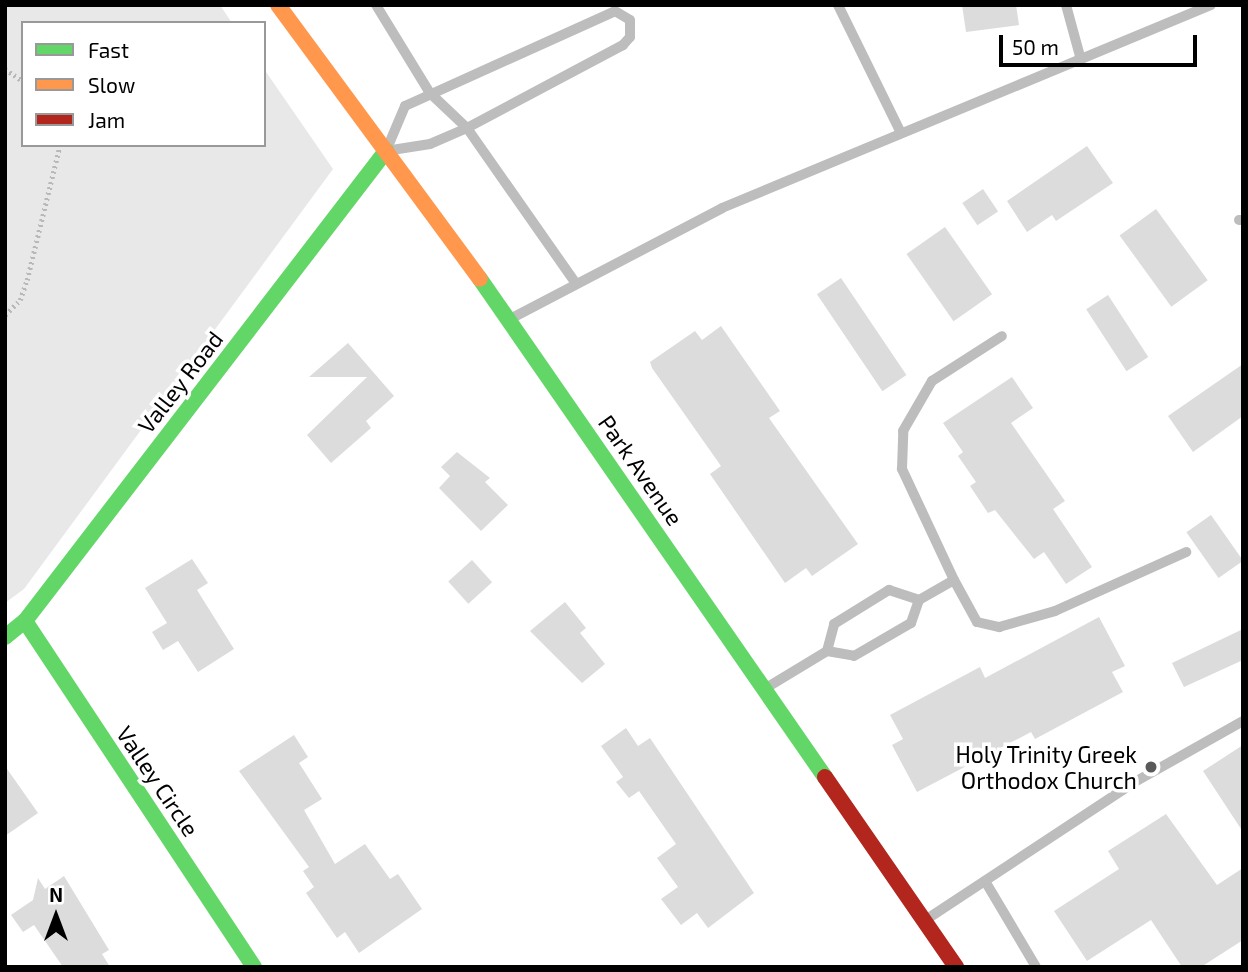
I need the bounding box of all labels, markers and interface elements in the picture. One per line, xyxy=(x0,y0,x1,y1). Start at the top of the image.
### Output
legend xyxy=(21,21,266,147)
scale bar xyxy=(1003,21,1201,65)
text: 50 m xyxy=(1012,34,1059,59)
text: Fast xyxy=(88,37,129,62)
text: Slow xyxy=(88,72,135,97)
text: Jam xyxy=(88,107,125,132)
street label: Valley Road xyxy=(132,325,228,439)
street label: Park Avenue xyxy=(593,409,689,531)
street label: Valley Circle xyxy=(111,720,205,842)
place label: Holy Trinity Greek Orthodox Church xyxy=(954,740,1137,794)
marker: Holy Trinity Greek Orthodox Church xyxy=(1143,759,1159,775)
north arrow xyxy=(21,881,91,951)
text: N xyxy=(49,883,63,906)

